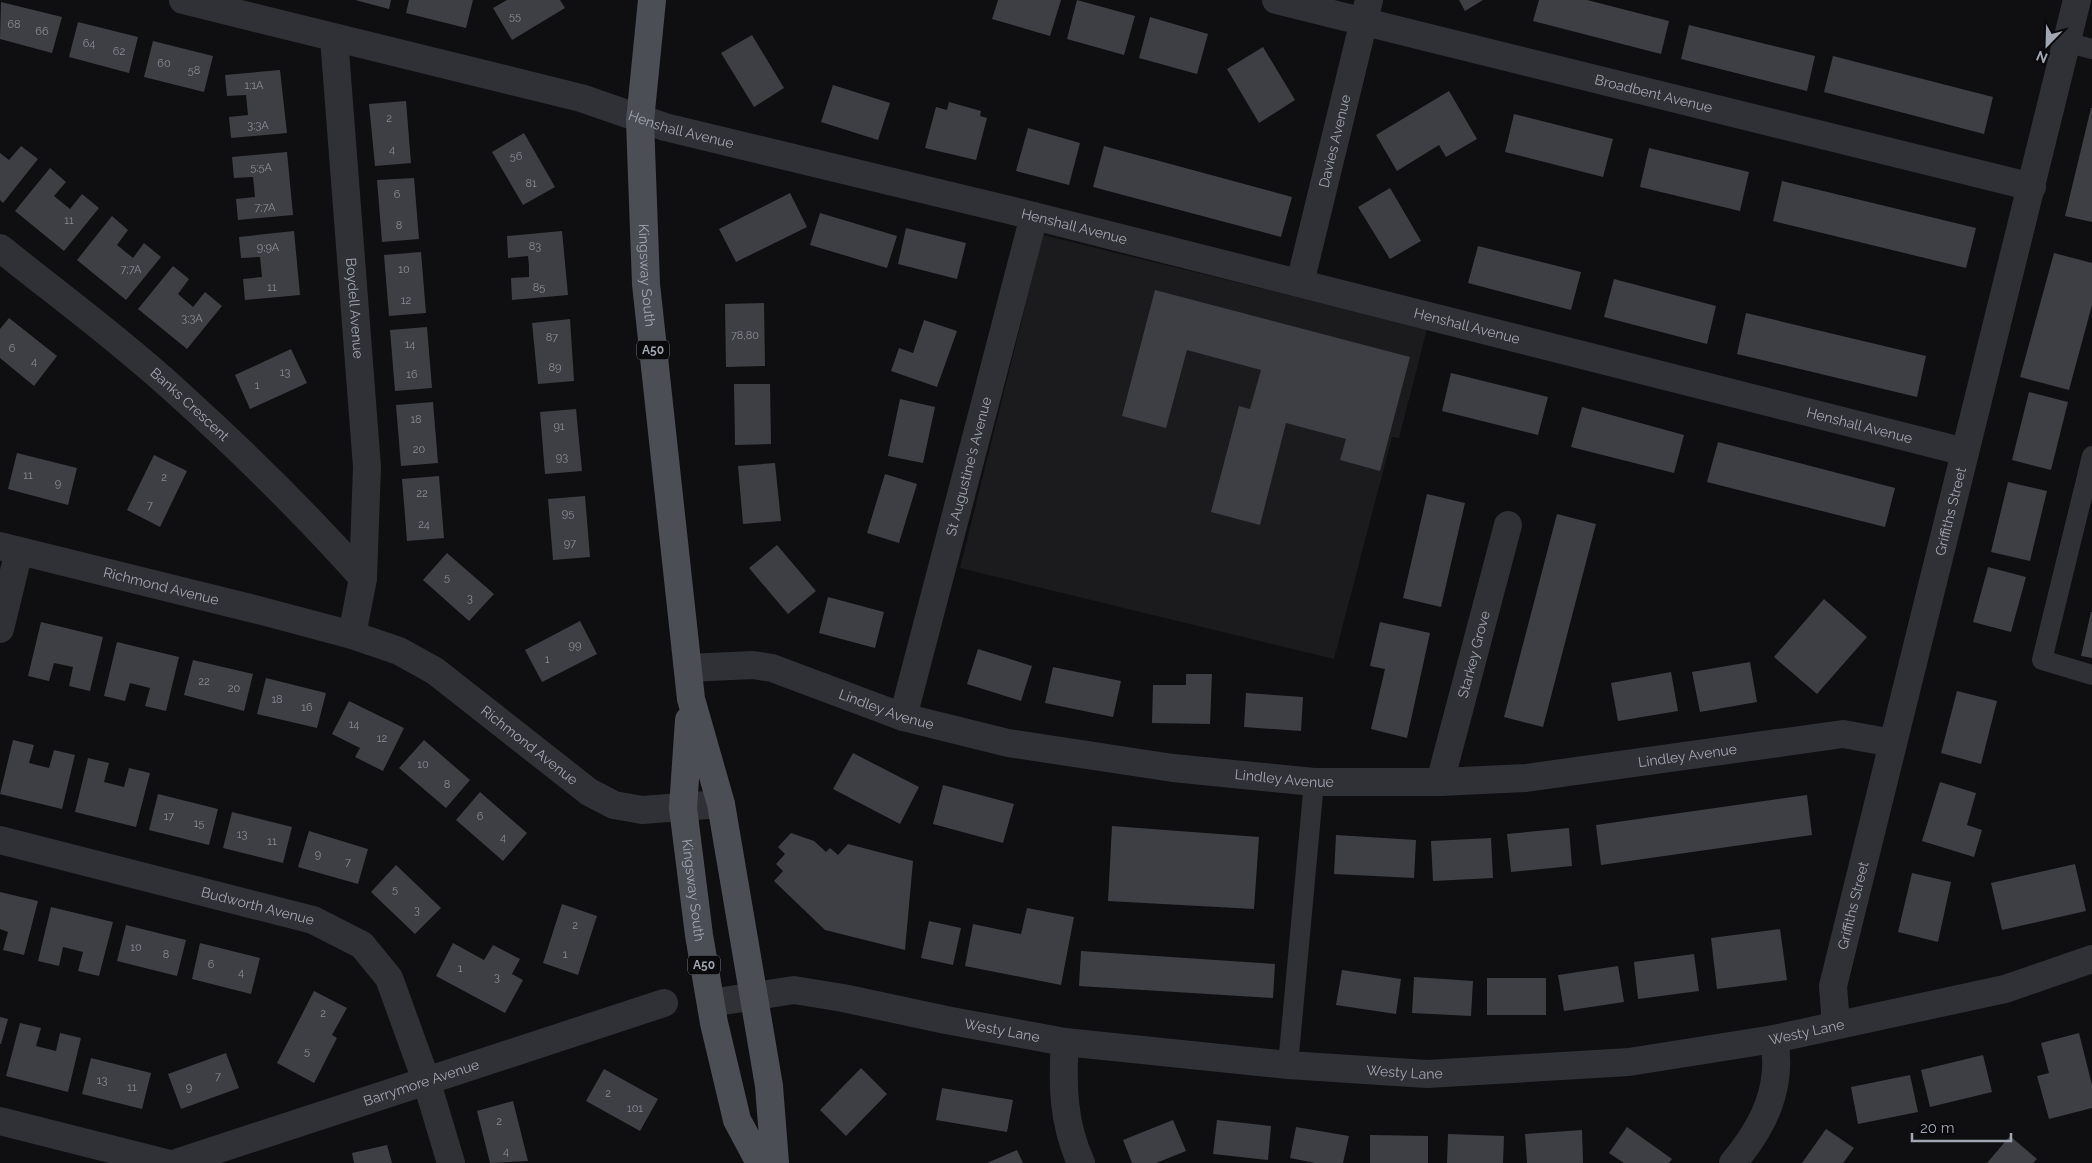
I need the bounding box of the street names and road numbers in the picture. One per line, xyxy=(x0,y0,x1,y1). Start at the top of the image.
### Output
street label: Broadbent Avenue xyxy=(1593,71,1714,116)
street label: Davies Avenue xyxy=(1316,93,1354,189)
street label: Henshall Avenue xyxy=(626,107,736,151)
street label: Henshall Avenue xyxy=(1020,205,1129,247)
street label: Kingsway South xyxy=(636,224,659,327)
street label: Boydell Avenue xyxy=(343,257,367,359)
street label: Henshall Avenue xyxy=(1412,305,1522,347)
road number: A50 xyxy=(637,340,669,360)
street label: Banks Crescent xyxy=(147,364,233,444)
street label: St Augustine's Avenue xyxy=(943,395,994,538)
street label: Henshall Avenue xyxy=(1805,404,1914,446)
street label: Griffiths Street xyxy=(1932,465,1969,557)
street label: Richmond Avenue xyxy=(102,564,221,608)
street label: Starkey Grove xyxy=(1455,609,1493,700)
street label: Lindley Avenue xyxy=(837,686,936,732)
street label: Richmond Avenue xyxy=(478,702,581,788)
street label: Lindley Avenue xyxy=(1637,741,1738,770)
street label: Lindley Avenue xyxy=(1234,766,1334,790)
street label: Kingsway South xyxy=(679,838,708,943)
street label: Griffiths Street xyxy=(1834,859,1872,951)
street label: Budworth Avenue xyxy=(200,884,316,928)
road number: A50 xyxy=(688,956,720,974)
street label: Westy Lane xyxy=(963,1016,1041,1045)
street label: Westy Lane xyxy=(1768,1016,1846,1048)
street label: Barrymore Avenue xyxy=(361,1056,481,1109)
street label: Westy Lane xyxy=(1366,1062,1443,1082)

